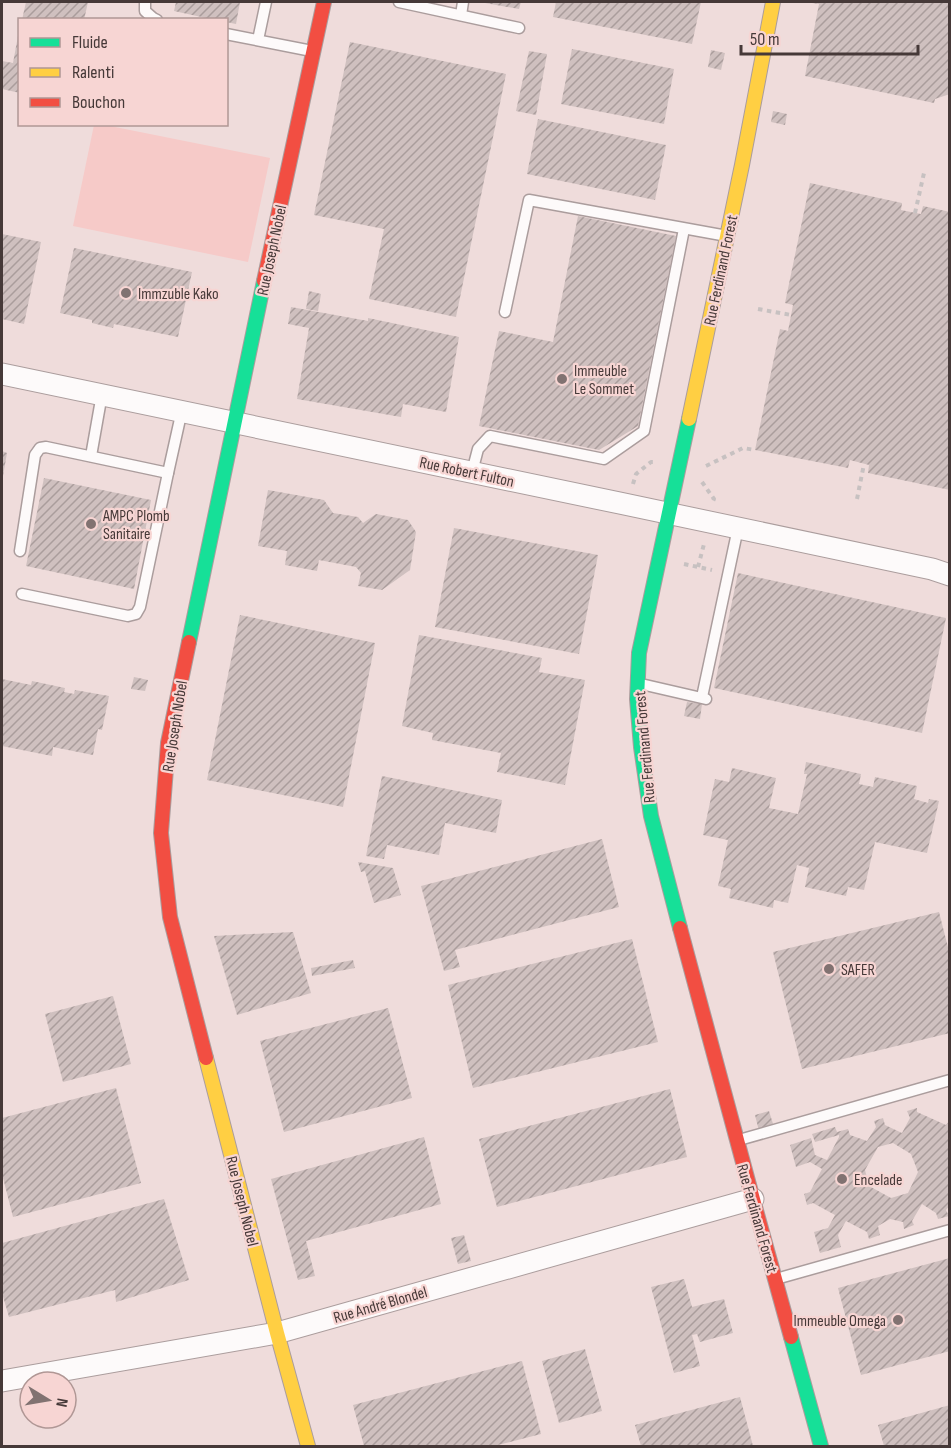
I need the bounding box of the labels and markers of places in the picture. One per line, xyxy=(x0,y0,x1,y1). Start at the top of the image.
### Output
place label: Immzuble Kako xyxy=(138,285,219,304)
marker: Immzuble Kako xyxy=(119,286,133,300)
place label: Immeuble Le Sommet xyxy=(574,362,634,399)
marker: Immeuble Le Sommet xyxy=(555,372,569,386)
place label: AMPC Plomb Sanitaire xyxy=(102,507,170,544)
marker: AMPC Plomb Sanitaire xyxy=(84,517,98,531)
place label: SAFER xyxy=(841,961,875,980)
marker: SAFER xyxy=(822,962,836,976)
place label: Encelade xyxy=(854,1171,902,1190)
marker: Encelade xyxy=(835,1172,849,1186)
place label: Immeuble Omega xyxy=(794,1312,886,1331)
marker: Immeuble Omega xyxy=(891,1313,905,1327)

